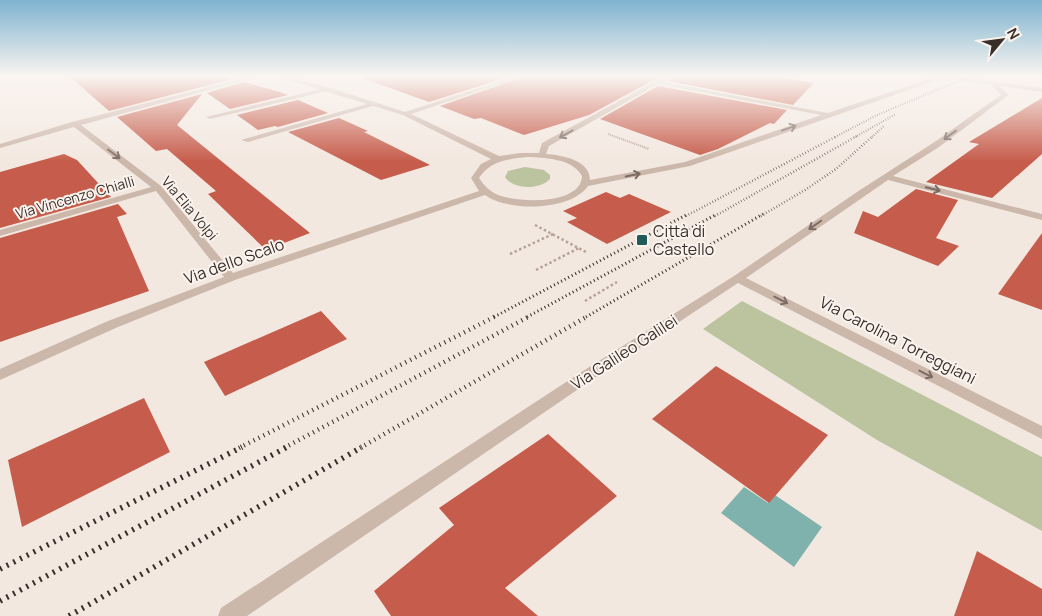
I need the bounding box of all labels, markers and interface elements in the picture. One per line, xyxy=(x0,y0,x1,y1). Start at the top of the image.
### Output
north arrow xyxy=(977,15,1027,65)
text: N xyxy=(1003,24,1025,42)
one-way arrow xyxy=(780,123,796,132)
one-way arrow xyxy=(558,129,573,139)
one-way arrow xyxy=(943,130,957,140)
one-way arrow xyxy=(107,148,120,159)
one-way arrow xyxy=(625,170,641,179)
street label: Via Vincenzo Chialli xyxy=(13,171,137,223)
street label: Via Elia Volpi xyxy=(158,172,222,244)
one-way arrow xyxy=(925,185,941,194)
place label: Città di Castello xyxy=(653,220,714,260)
one-way arrow xyxy=(808,220,822,230)
street label: Via dello Scalo xyxy=(181,233,287,289)
marker: Città di Castello xyxy=(635,233,649,247)
street label: Via Carolina Torreggiani xyxy=(816,291,980,389)
one-way arrow xyxy=(774,295,789,305)
street label: Via Galileo Galilei xyxy=(566,309,682,395)
one-way arrow xyxy=(918,370,933,379)

